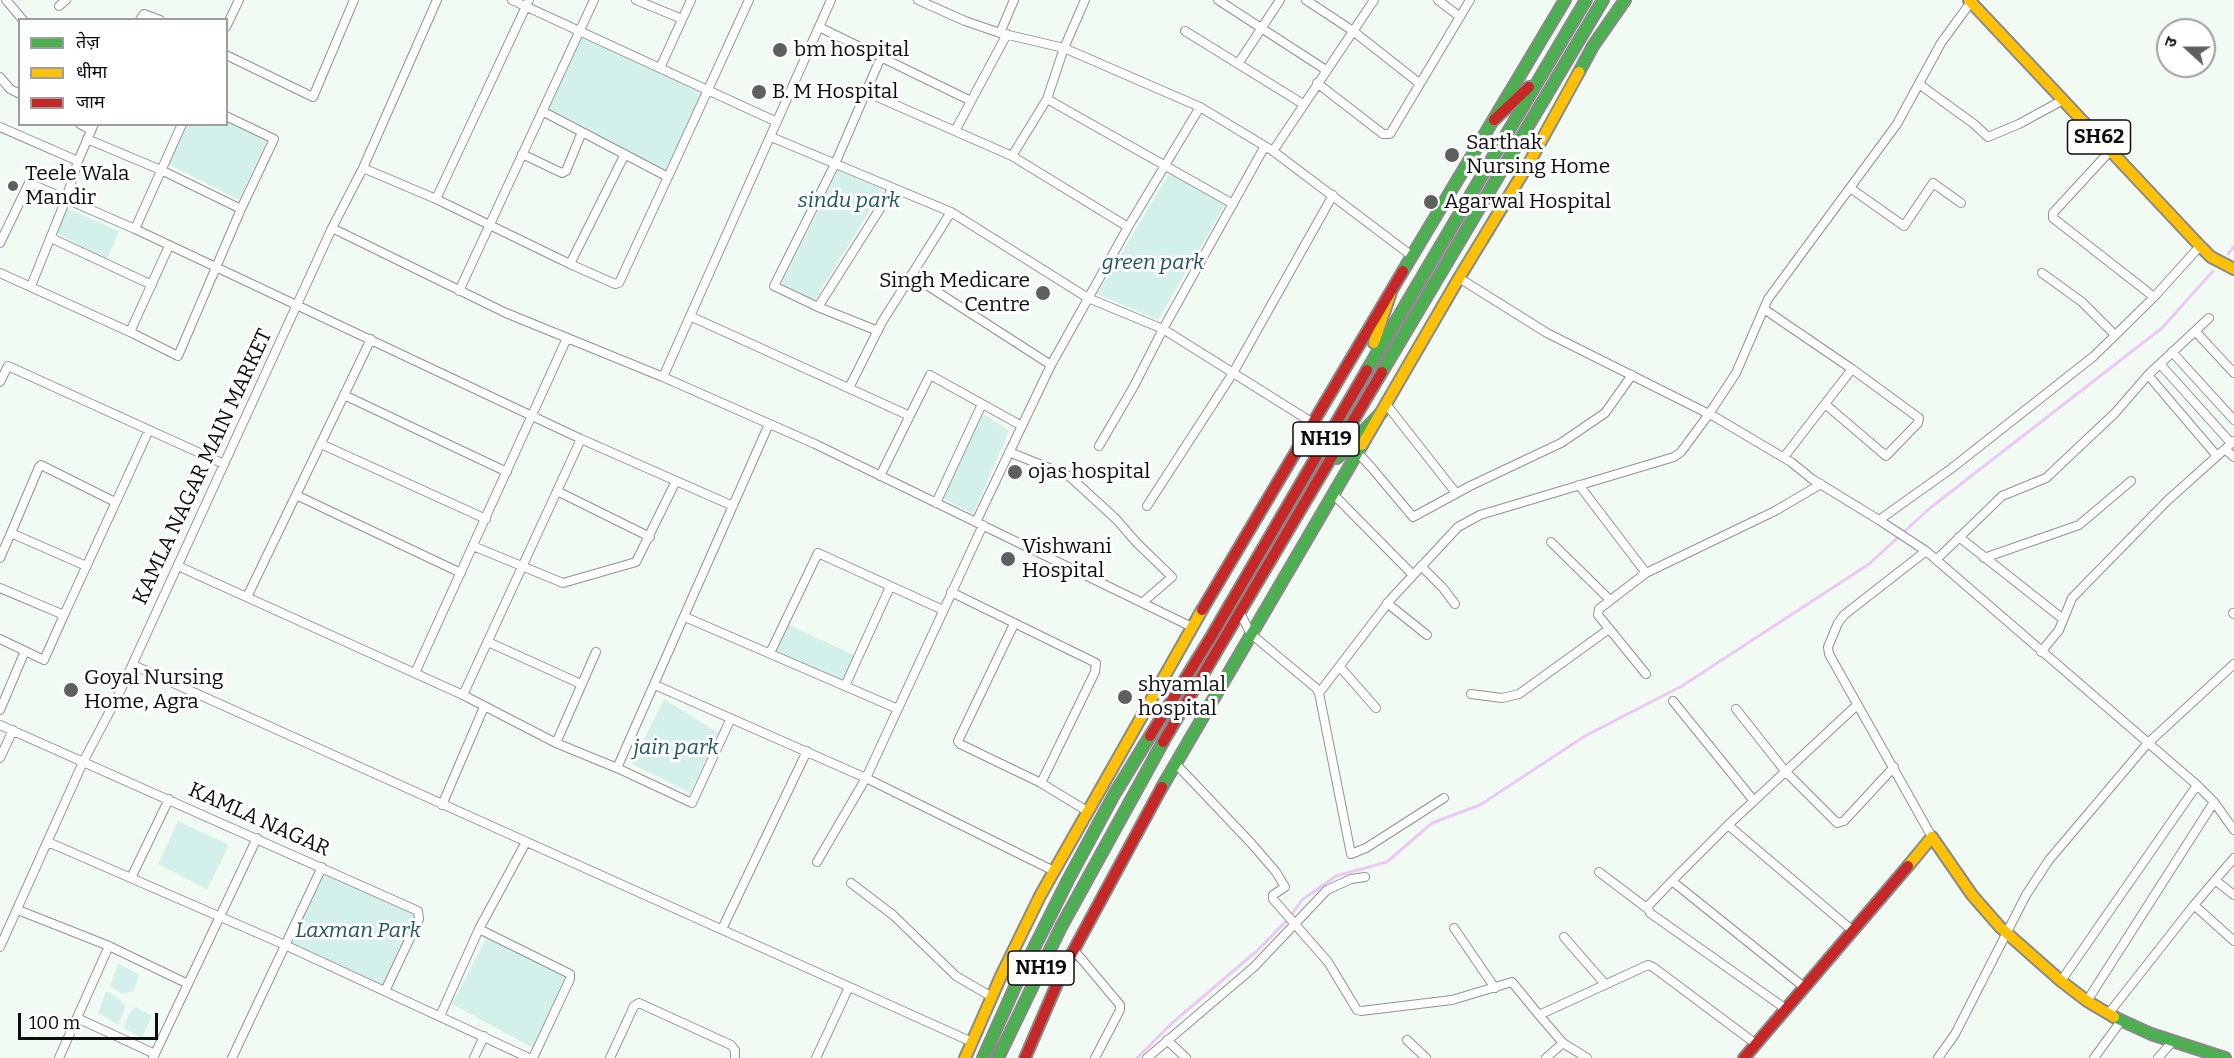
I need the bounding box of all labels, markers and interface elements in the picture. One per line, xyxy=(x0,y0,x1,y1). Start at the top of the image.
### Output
legend xyxy=(18,18,228,126)
north arrow xyxy=(2156,18,2216,78)
text: तेज़ xyxy=(76,31,100,53)
text: उ xyxy=(2160,34,2181,50)
place label: bm hospital xyxy=(794,37,909,63)
marker: bm hospital xyxy=(771,41,789,59)
text: धीमा xyxy=(76,61,107,83)
place label: B. M Hospital xyxy=(772,79,898,105)
marker: B. M Hospital xyxy=(750,83,768,101)
text: जाम xyxy=(76,91,105,113)
road number: SH62 xyxy=(2068,120,2130,154)
place label: Sarthak Nursing Home xyxy=(1466,130,1610,180)
marker: Sarthak Nursing Home xyxy=(1443,146,1461,164)
place label: Teele Wala Mandir xyxy=(25,161,129,211)
marker: Teele Wala Mandir xyxy=(6,179,20,193)
park label: sindu park xyxy=(798,188,900,214)
place label: Agarwal Hospital xyxy=(1444,189,1611,215)
marker: Agarwal Hospital xyxy=(1422,193,1440,211)
park label: green park xyxy=(1102,250,1204,276)
place label: Singh Medicare Centre xyxy=(879,268,1030,318)
marker: Singh Medicare Centre xyxy=(1034,284,1052,302)
street label: KAMLA NAGAR MAIN MARKET xyxy=(128,325,278,609)
road number: NH19 xyxy=(1293,422,1359,456)
place label: ojas hospital xyxy=(1028,459,1150,485)
marker: ojas hospital xyxy=(1006,463,1024,481)
place label: Vishwani Hospital xyxy=(1022,534,1112,584)
marker: Vishwani Hospital xyxy=(999,550,1017,568)
place label: Goyal Nursing Home, Agra xyxy=(84,665,223,715)
place label: shyamlal hospital xyxy=(1138,672,1226,722)
marker: Goyal Nursing Home, Agra xyxy=(62,681,80,699)
marker: shyamlal hospital xyxy=(1116,688,1134,706)
park label: jain park xyxy=(633,735,719,761)
street label: KAMLA NAGAR xyxy=(185,778,333,862)
park label: Laxman Park xyxy=(295,918,421,944)
road number: NH19 xyxy=(1008,951,1074,985)
scale bar xyxy=(21,1001,160,1039)
text: 100 m xyxy=(29,1012,80,1034)

